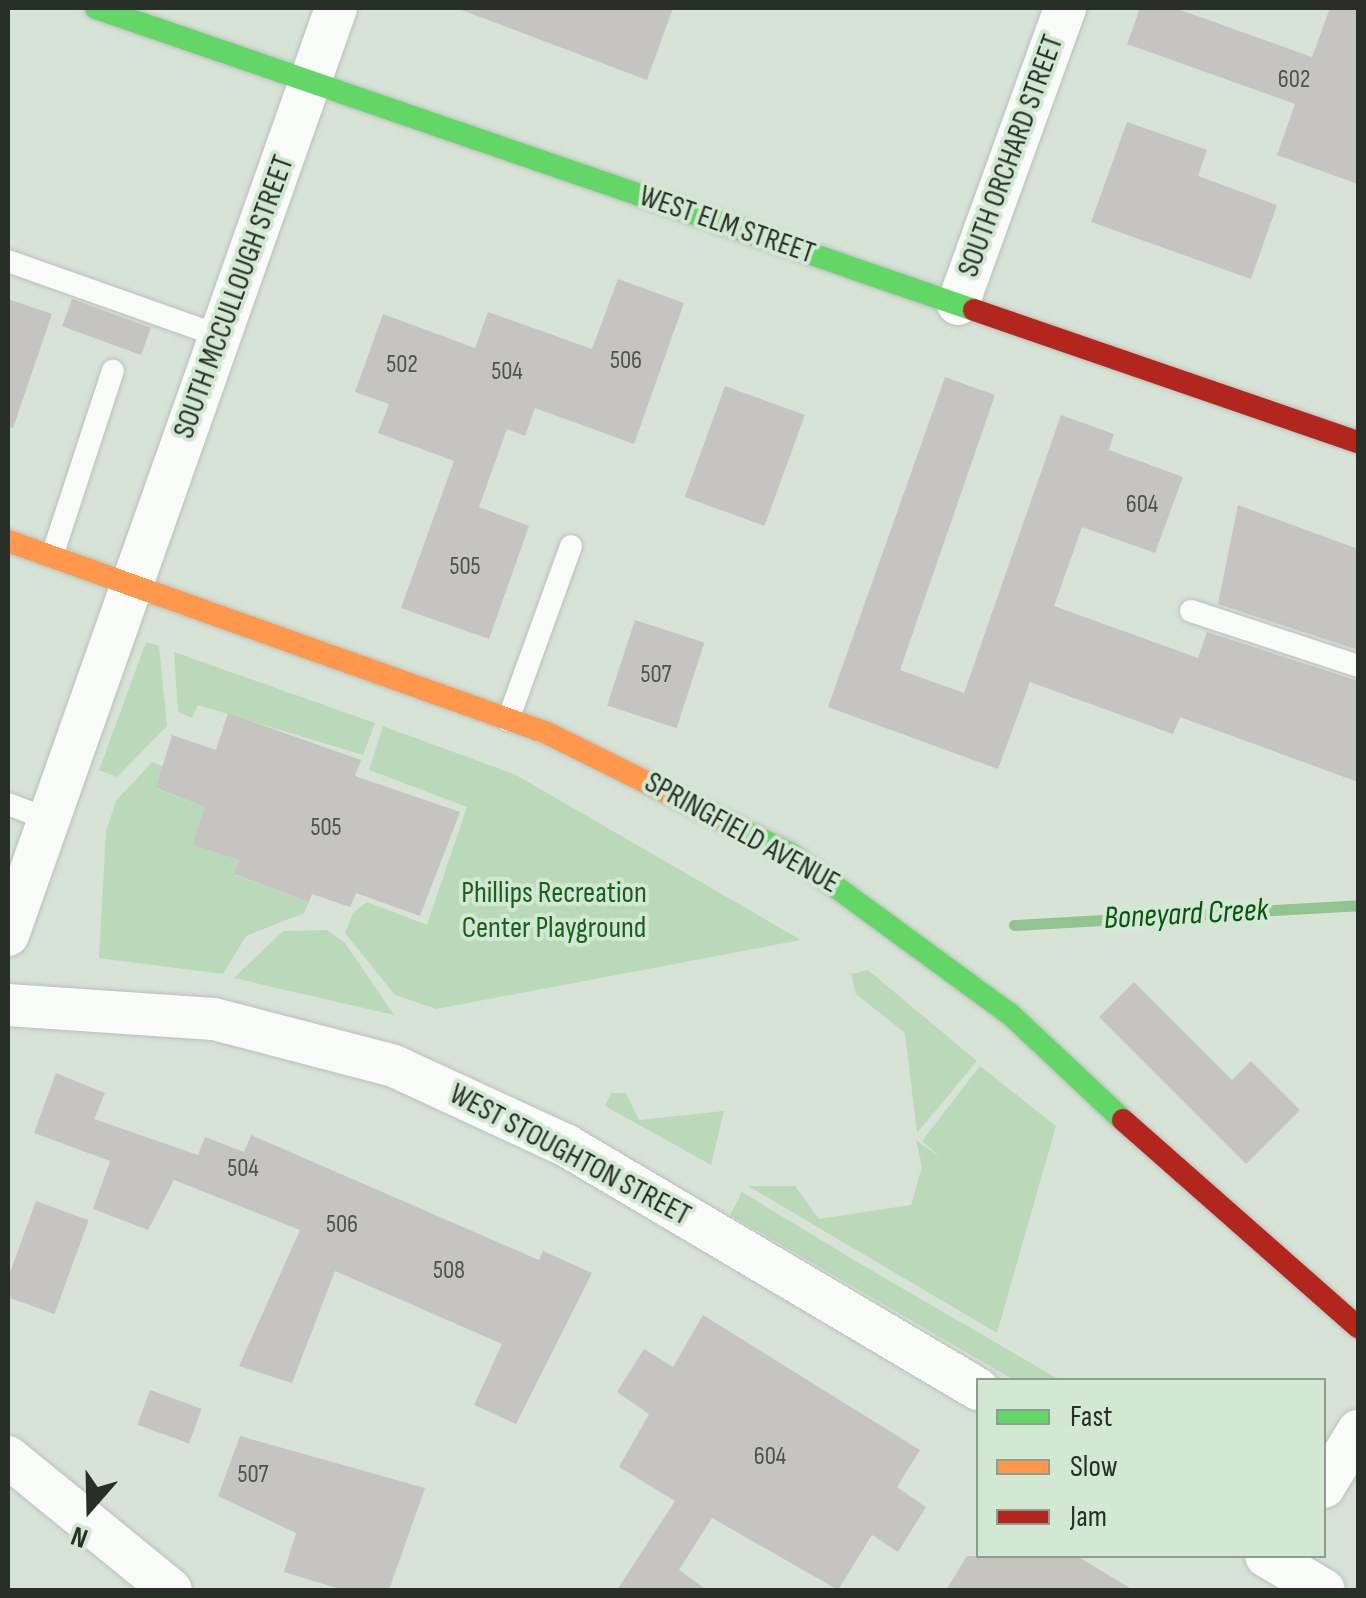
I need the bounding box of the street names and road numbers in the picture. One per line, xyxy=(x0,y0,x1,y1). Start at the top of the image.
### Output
street label: SOUTH ORCHARD STREET xyxy=(951,30,1071,282)
street label: SOUTH MCCULLOUGH STREET xyxy=(166,151,302,443)
street label: WEST ELM STREET xyxy=(635,178,819,272)
street label: SPRINGFIELD AVENUE xyxy=(638,765,846,901)
street label: WEST STOUGHTON STREET xyxy=(443,1076,697,1234)

